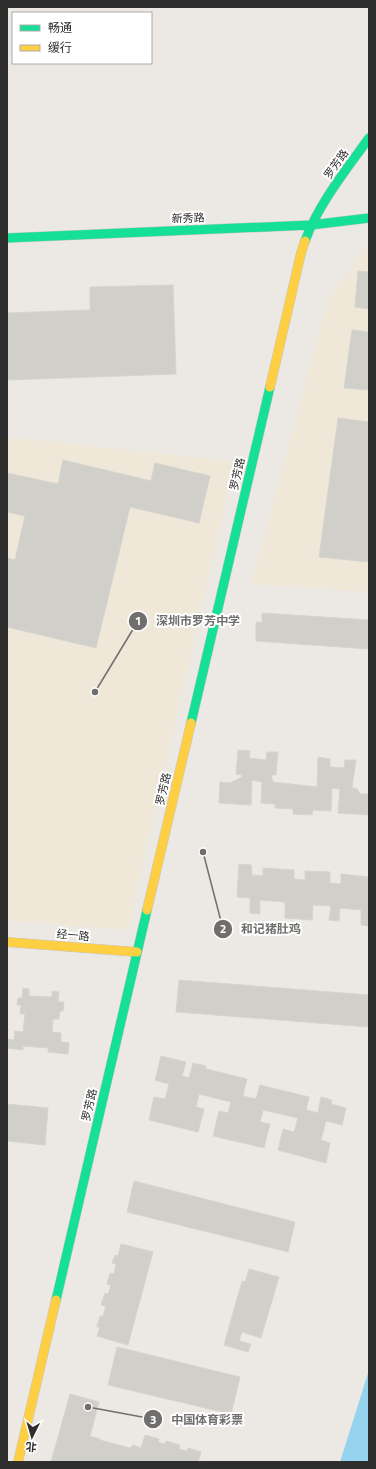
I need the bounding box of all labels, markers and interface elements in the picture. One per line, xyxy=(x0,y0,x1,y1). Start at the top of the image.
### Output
legend xyxy=(12,12,152,64)
text: 畅通 xyxy=(48,18,72,37)
text: 缓行 xyxy=(48,38,72,57)
street label: 罗芳路 xyxy=(320,146,352,182)
street label: 新秀路 xyxy=(171,209,205,227)
street label: 罗芳路 xyxy=(225,456,249,492)
callout: 深圳市罗芳中学 xyxy=(128,609,248,633)
text: 1 xyxy=(135,611,141,630)
text: 深圳市罗芳中学 xyxy=(156,611,240,630)
street label: 罗芳路 xyxy=(151,771,175,807)
callout: 和记猪肚鸡 xyxy=(213,917,309,941)
text: 2 xyxy=(220,919,226,938)
text: 和记猪肚鸡 xyxy=(241,919,301,938)
street label: 经一路 xyxy=(56,926,90,944)
street label: 罗芳路 xyxy=(77,1087,101,1123)
callout: 中国体育彩票 xyxy=(143,1407,251,1431)
text: 3 xyxy=(150,1410,156,1429)
text: 中国体育彩票 xyxy=(171,1410,243,1429)
north arrow xyxy=(12,1417,52,1457)
text: 北 xyxy=(25,1439,37,1455)

